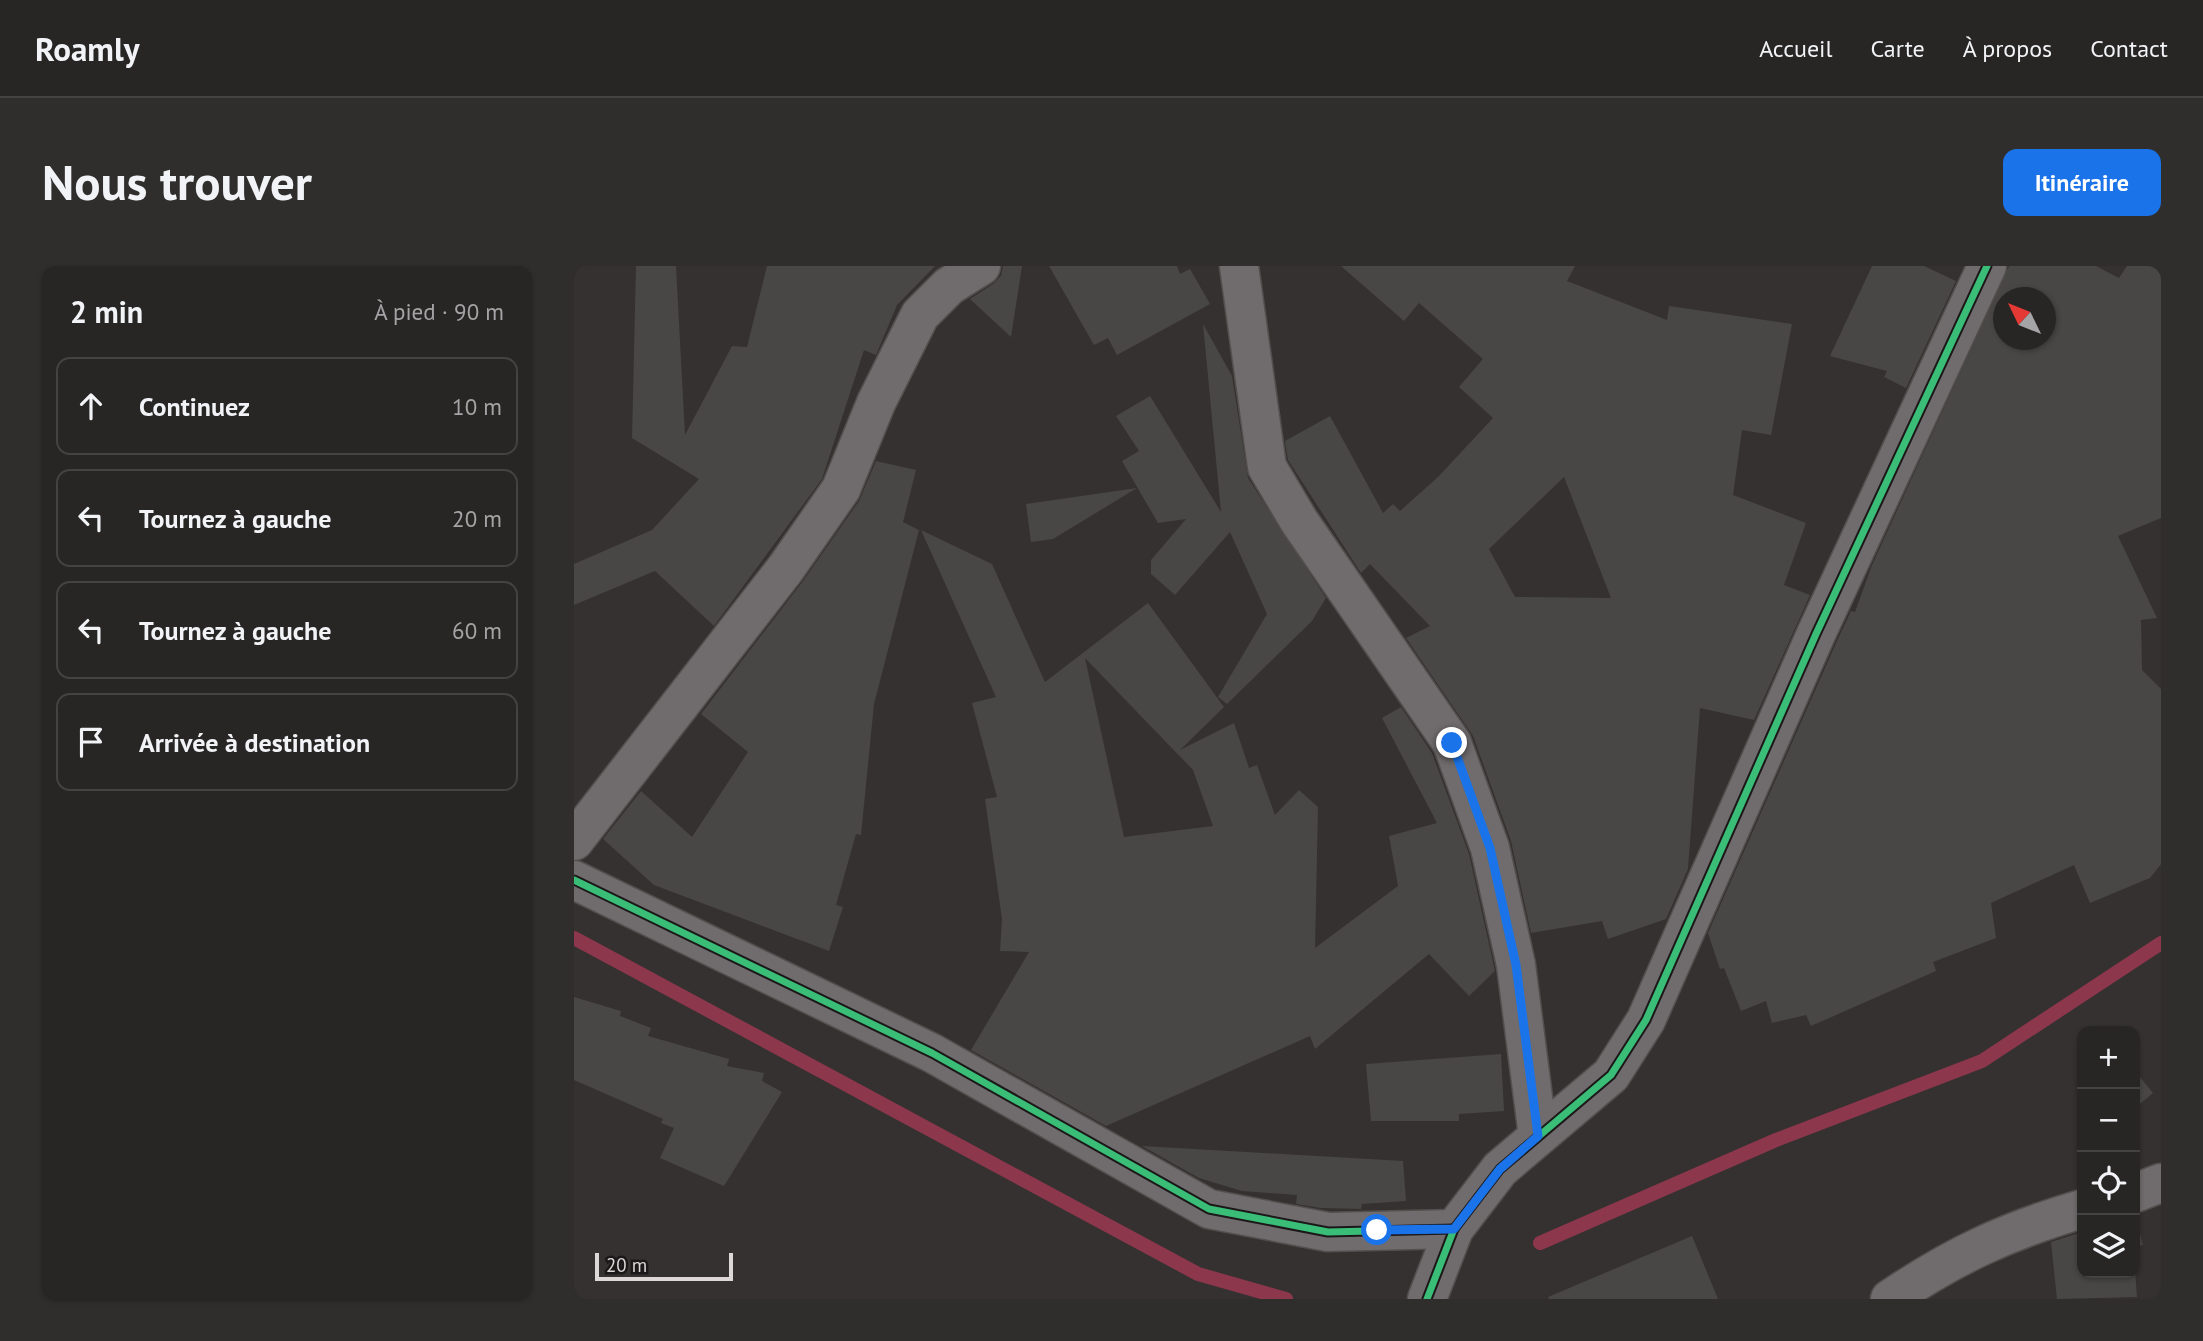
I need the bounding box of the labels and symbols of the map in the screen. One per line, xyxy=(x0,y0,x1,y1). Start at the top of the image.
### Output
north arrow xyxy=(1993,287,2056,350)
route end xyxy=(1436,727,1467,758)
route start xyxy=(1361,1214,1392,1245)
scale bar xyxy=(595,1250,733,1282)

